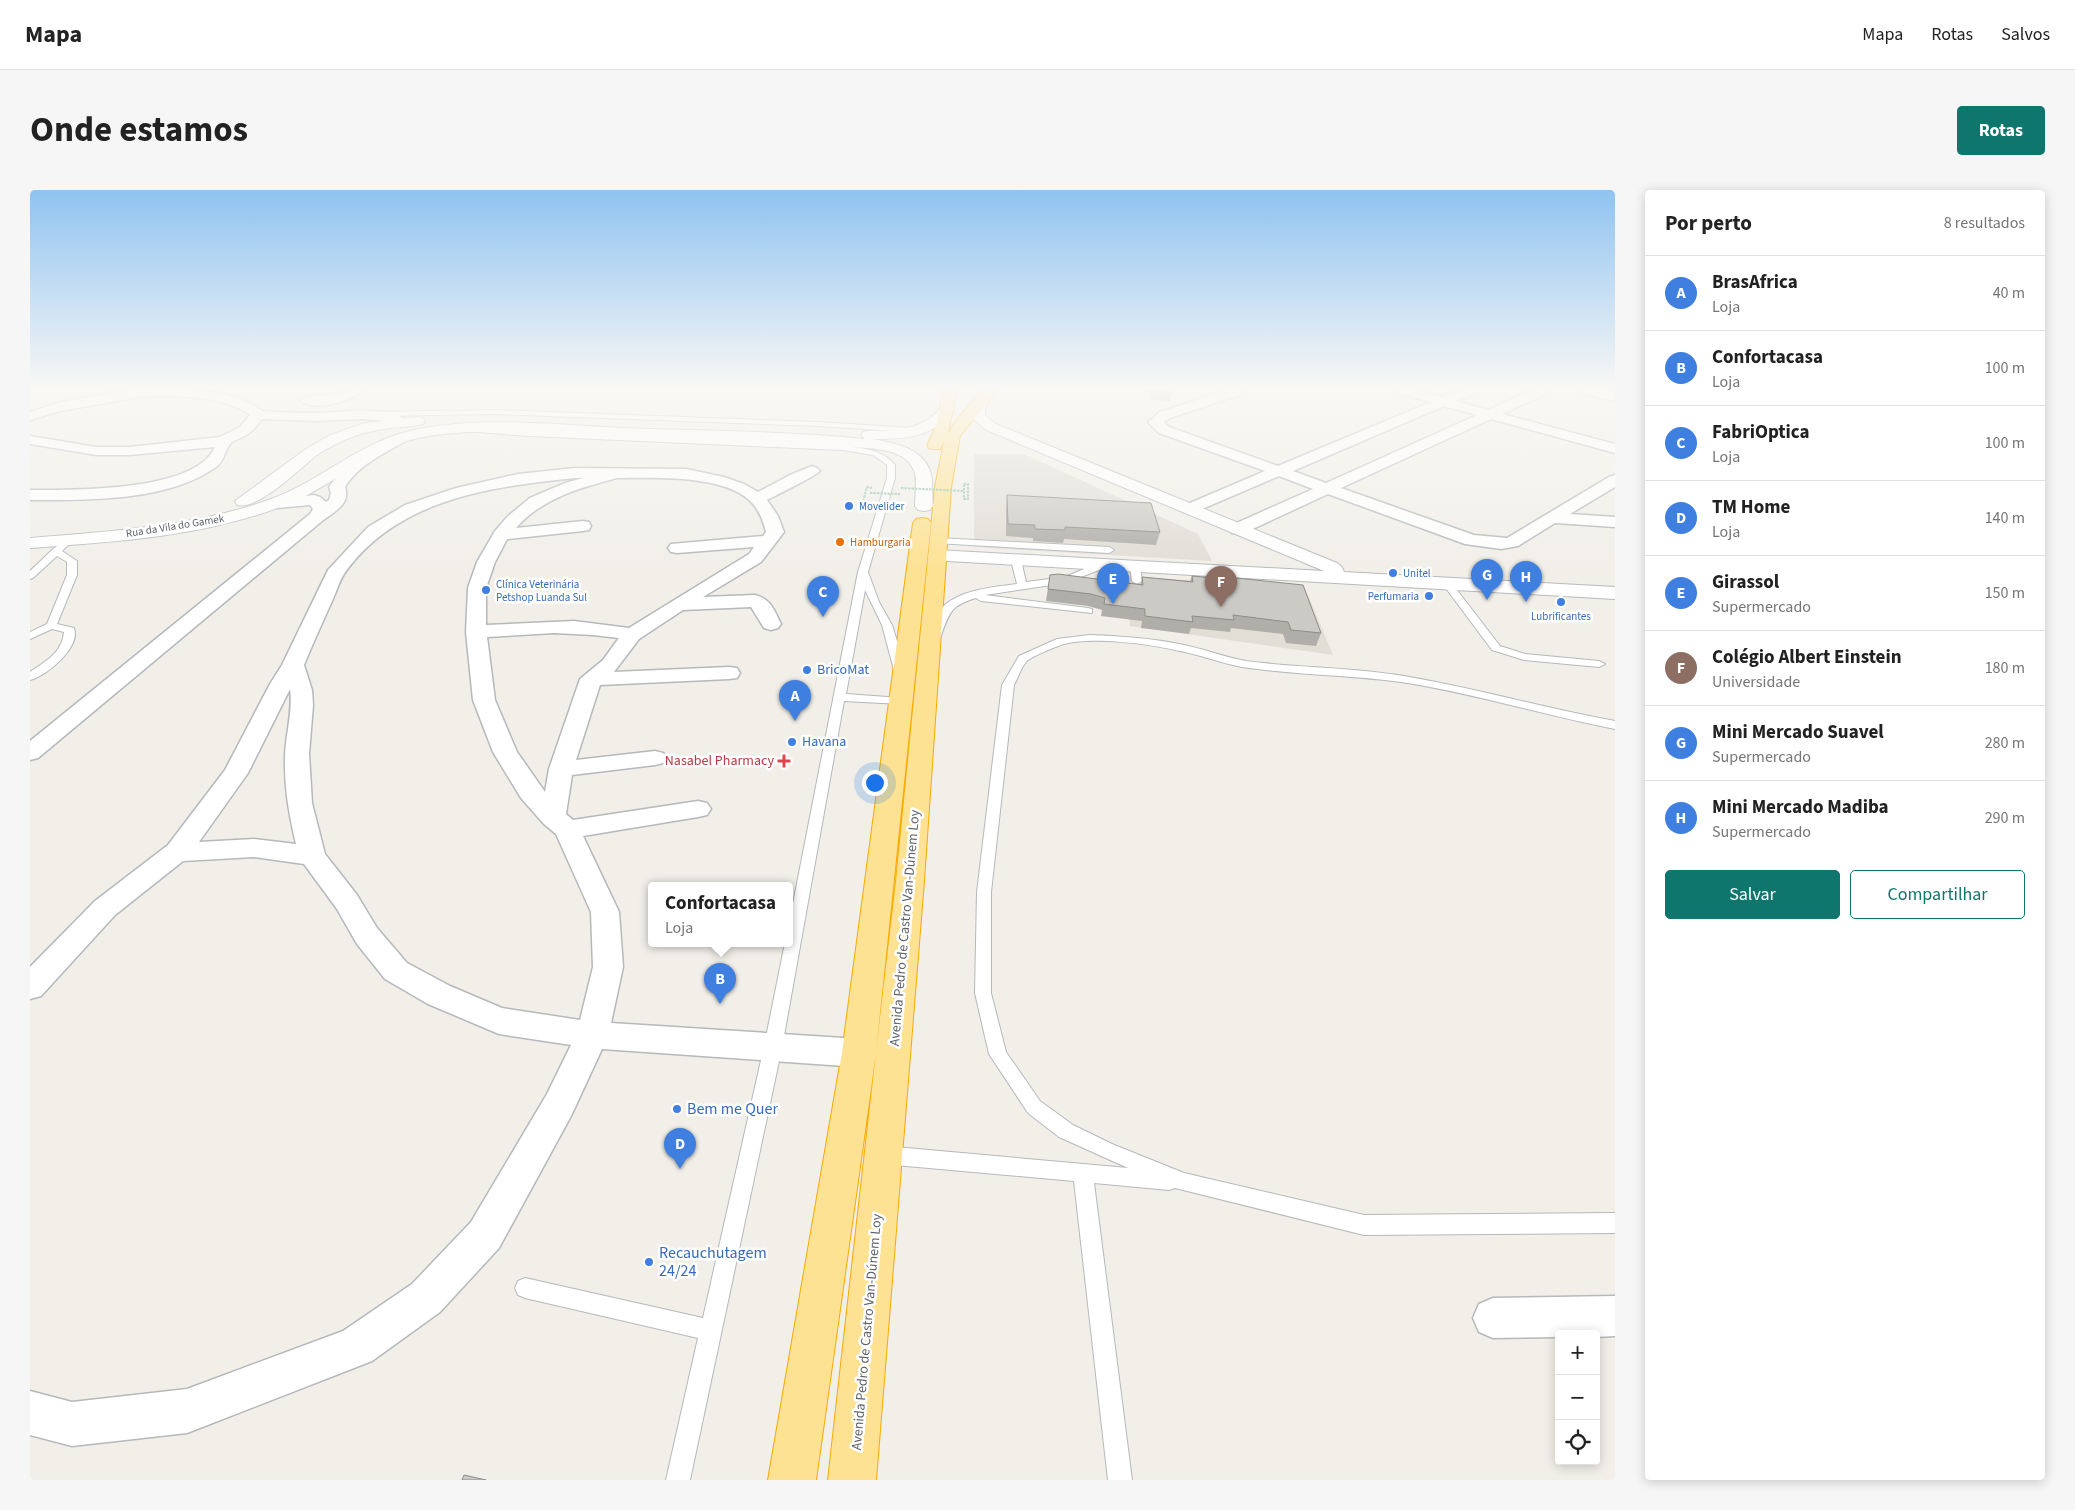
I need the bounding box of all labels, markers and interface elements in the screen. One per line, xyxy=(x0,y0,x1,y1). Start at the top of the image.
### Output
text: Mapa xyxy=(25,17,82,52)
text: Mapa xyxy=(1862,22,1903,47)
text: Rotas xyxy=(1931,22,1973,47)
text: Salvos xyxy=(2001,22,2050,47)
text: Onde estamos xyxy=(30,105,248,155)
button: Rotas xyxy=(1957,106,2045,155)
text: Por perto xyxy=(1665,208,1752,238)
text: 8 resultados xyxy=(1944,212,2025,234)
text: BrasAfrica xyxy=(1712,269,1798,296)
text: A xyxy=(1676,282,1686,304)
text: 40 m xyxy=(1993,282,2025,304)
text: Loja xyxy=(1712,296,1740,318)
text: Confortacasa xyxy=(1712,344,1823,371)
text: B xyxy=(1676,357,1686,379)
text: 100 m xyxy=(1985,357,2025,379)
text: Loja xyxy=(1712,371,1740,393)
text: FabriOptica xyxy=(1712,419,1810,446)
text: C xyxy=(1676,432,1686,454)
text: 100 m xyxy=(1985,432,2025,454)
text: Loja xyxy=(1712,446,1740,468)
text: TM Home xyxy=(1712,494,1790,521)
place label: Movelider xyxy=(859,499,905,514)
marker: Movelider xyxy=(843,500,855,512)
text: D xyxy=(1676,507,1686,529)
text: 140 m xyxy=(1985,507,2025,529)
street label: Rua da Vila do Gamek xyxy=(125,511,226,541)
text: Loja xyxy=(1712,521,1740,543)
place label: Hamburgaria xyxy=(850,535,911,550)
marker: Hamburgaria xyxy=(834,536,846,548)
pin: G xyxy=(1471,559,1503,600)
pin: H xyxy=(1510,561,1542,602)
pin: E xyxy=(1097,563,1129,604)
pin: F xyxy=(1205,566,1237,607)
place label: Unitel xyxy=(1403,566,1431,581)
marker: Unitel xyxy=(1387,567,1399,579)
text: Girassol xyxy=(1712,569,1779,596)
pin: C xyxy=(807,576,839,617)
place label: Clínica Veterinária Petshop Luanda Sul xyxy=(496,577,587,605)
text: E xyxy=(1677,582,1685,604)
text: 150 m xyxy=(1985,582,2025,604)
marker: Clínica Veterinária Petshop Luanda Sul xyxy=(480,584,492,596)
place label: Perfumaria xyxy=(1368,589,1419,604)
marker: Perfumaria xyxy=(1423,590,1435,602)
marker: Lubrificantes xyxy=(1555,596,1567,608)
text: Supermercado xyxy=(1712,596,1811,618)
place label: Lubrificantes xyxy=(1531,609,1591,624)
text: Colégio Albert Einstein xyxy=(1712,644,1902,671)
text: F xyxy=(1677,657,1685,679)
text: 180 m xyxy=(1985,657,2025,679)
place label: BricoMat xyxy=(817,660,869,680)
marker: BricoMat xyxy=(801,664,813,676)
text: Universidade xyxy=(1712,671,1800,693)
pin: A xyxy=(779,680,811,721)
text: Mini Mercado Suavel xyxy=(1712,719,1884,746)
place label: Havana xyxy=(802,732,846,752)
text: G xyxy=(1676,732,1686,754)
text: 280 m xyxy=(1985,732,2025,754)
marker: Havana xyxy=(786,736,798,748)
text: Supermercado xyxy=(1712,746,1811,768)
place label: Nasabel Pharmacy xyxy=(665,751,774,771)
marker: Nasabel Pharmacy xyxy=(778,755,790,767)
your location xyxy=(862,770,888,796)
text: Mini Mercado Madiba xyxy=(1712,794,1889,821)
text: H xyxy=(1676,807,1686,829)
text: 290 m xyxy=(1985,807,2025,829)
street label: Avenida Pedro de Castro Van-Dúnem Loy xyxy=(885,809,925,1047)
text: Supermercado xyxy=(1712,821,1811,843)
button: Salvar xyxy=(1665,870,1840,919)
button: Compartilhar xyxy=(1850,870,2025,919)
popup xyxy=(648,882,793,947)
text: Confortacasa xyxy=(665,890,776,917)
text: Loja xyxy=(665,917,693,939)
pin: B xyxy=(704,963,736,1004)
place label: Bem me Quer xyxy=(687,1098,778,1120)
marker: Bem me Quer xyxy=(671,1103,683,1115)
pin: D xyxy=(664,1128,696,1169)
street label: Avenida Pedro de Castro Van-Dúnem Loy xyxy=(847,1213,887,1451)
place label: Recauchutagem 24/24 xyxy=(659,1242,767,1282)
marker: Recauchutagem 24/24 xyxy=(643,1256,655,1268)
map controls xyxy=(1555,1330,1600,1465)
button: + xyxy=(1555,1330,1600,1375)
button: − xyxy=(1555,1375,1600,1420)
button: locate xyxy=(1555,1420,1600,1465)

